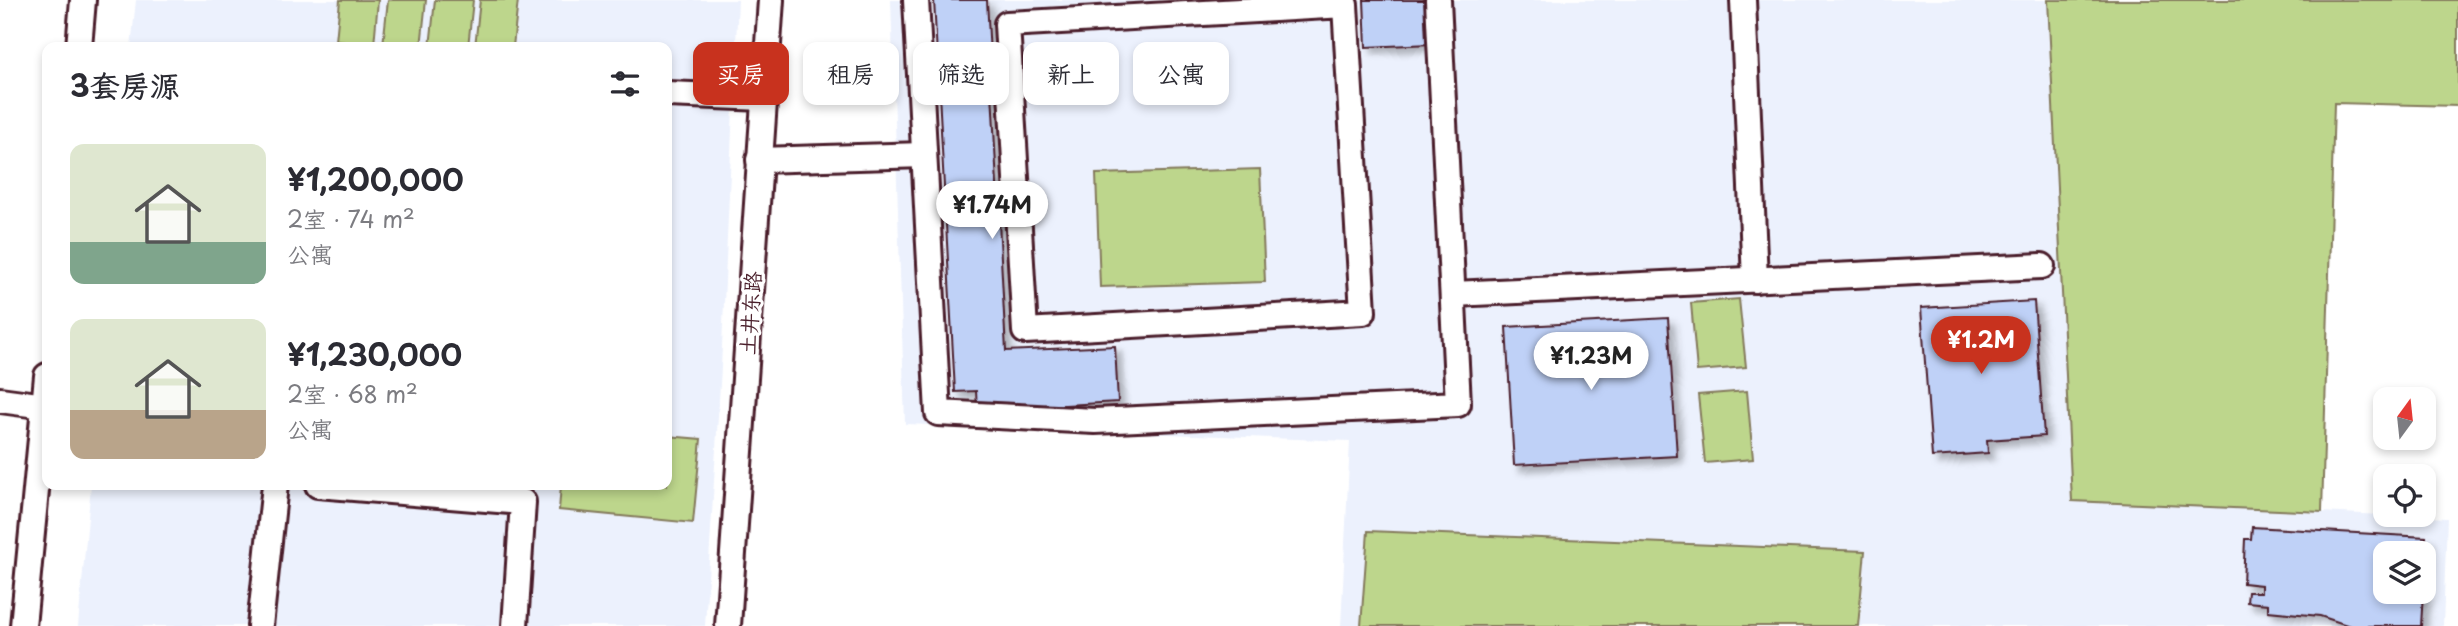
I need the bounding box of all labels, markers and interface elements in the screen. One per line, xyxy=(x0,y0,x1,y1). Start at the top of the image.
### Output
chip: 买房 xyxy=(693,42,789,105)
chip: 租房 xyxy=(803,42,899,105)
chip: 筛选 xyxy=(913,42,1009,105)
chip: 新上 xyxy=(1023,42,1119,105)
chip: 公寓 xyxy=(1133,42,1229,105)
text: 3套房源 xyxy=(70,62,180,107)
icon: filters xyxy=(606,65,644,103)
text: ¥1,200,000 xyxy=(287,156,464,201)
icon: home xyxy=(126,172,210,256)
pin: ¥1.74M xyxy=(935,182,1049,241)
text: ¥1.74M xyxy=(952,186,1032,221)
text: 2室 · 74 m² xyxy=(287,201,415,236)
text: 公寓 xyxy=(287,236,333,271)
street label: 土井东路 xyxy=(730,270,768,356)
pin: ¥1.2M xyxy=(1932,316,2030,376)
text: ¥1.2M xyxy=(1947,321,2015,356)
text: ¥1,230,000 xyxy=(287,331,462,376)
pin: ¥1.23M xyxy=(1534,332,1648,392)
text: ¥1.23M xyxy=(1550,337,1632,372)
icon: home xyxy=(126,347,210,431)
text: 2室 · 68 m² xyxy=(287,376,418,411)
north arrow xyxy=(2373,387,2436,450)
map controls xyxy=(2373,387,2436,604)
text: 公寓 xyxy=(287,411,333,446)
button: locate xyxy=(2373,464,2436,527)
button: layers xyxy=(2373,541,2436,604)

